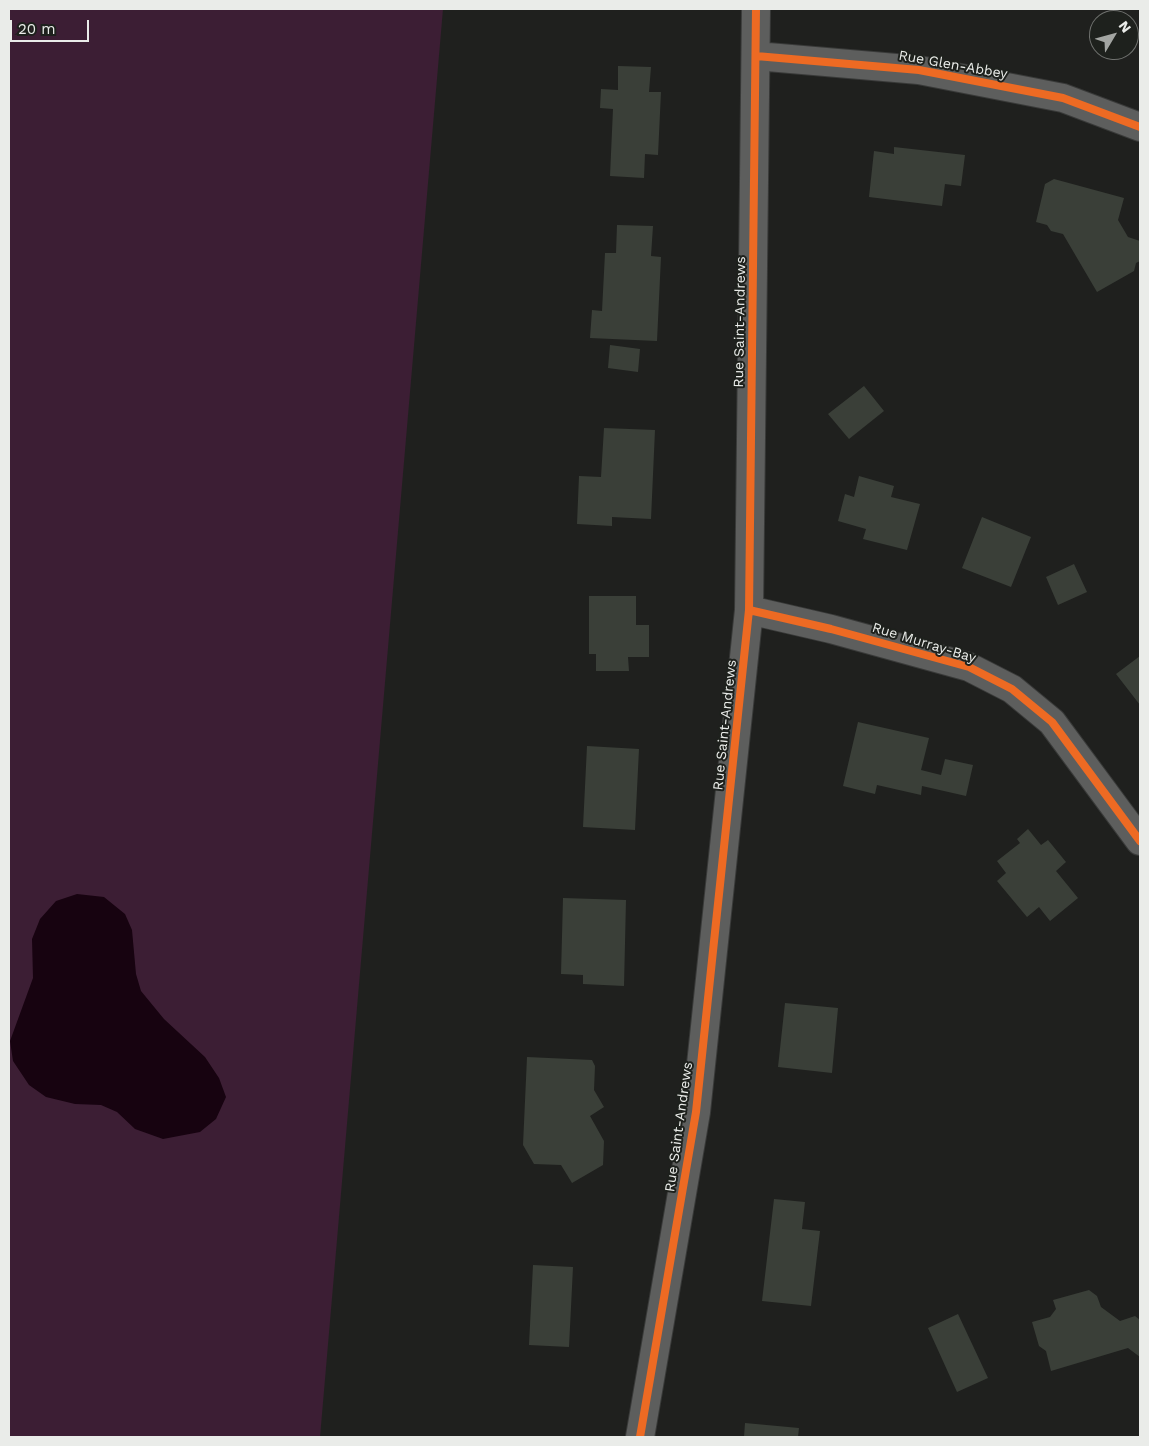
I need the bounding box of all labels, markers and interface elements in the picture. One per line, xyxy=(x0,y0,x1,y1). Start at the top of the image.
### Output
scale bar xyxy=(12,10,91,42)
north arrow xyxy=(1089,10,1139,60)
text: N xyxy=(1116,18,1135,36)
text: 20 m xyxy=(18,20,56,38)
street label: Rue Glen-Abbey xyxy=(897,47,1009,83)
street label: Rue Saint-Andrews xyxy=(730,256,750,388)
street label: Rue Murray-Bay xyxy=(870,619,978,667)
street label: Rue Saint-Andrews xyxy=(710,659,740,791)
street label: Rue Saint-Andrews xyxy=(662,1061,696,1193)

